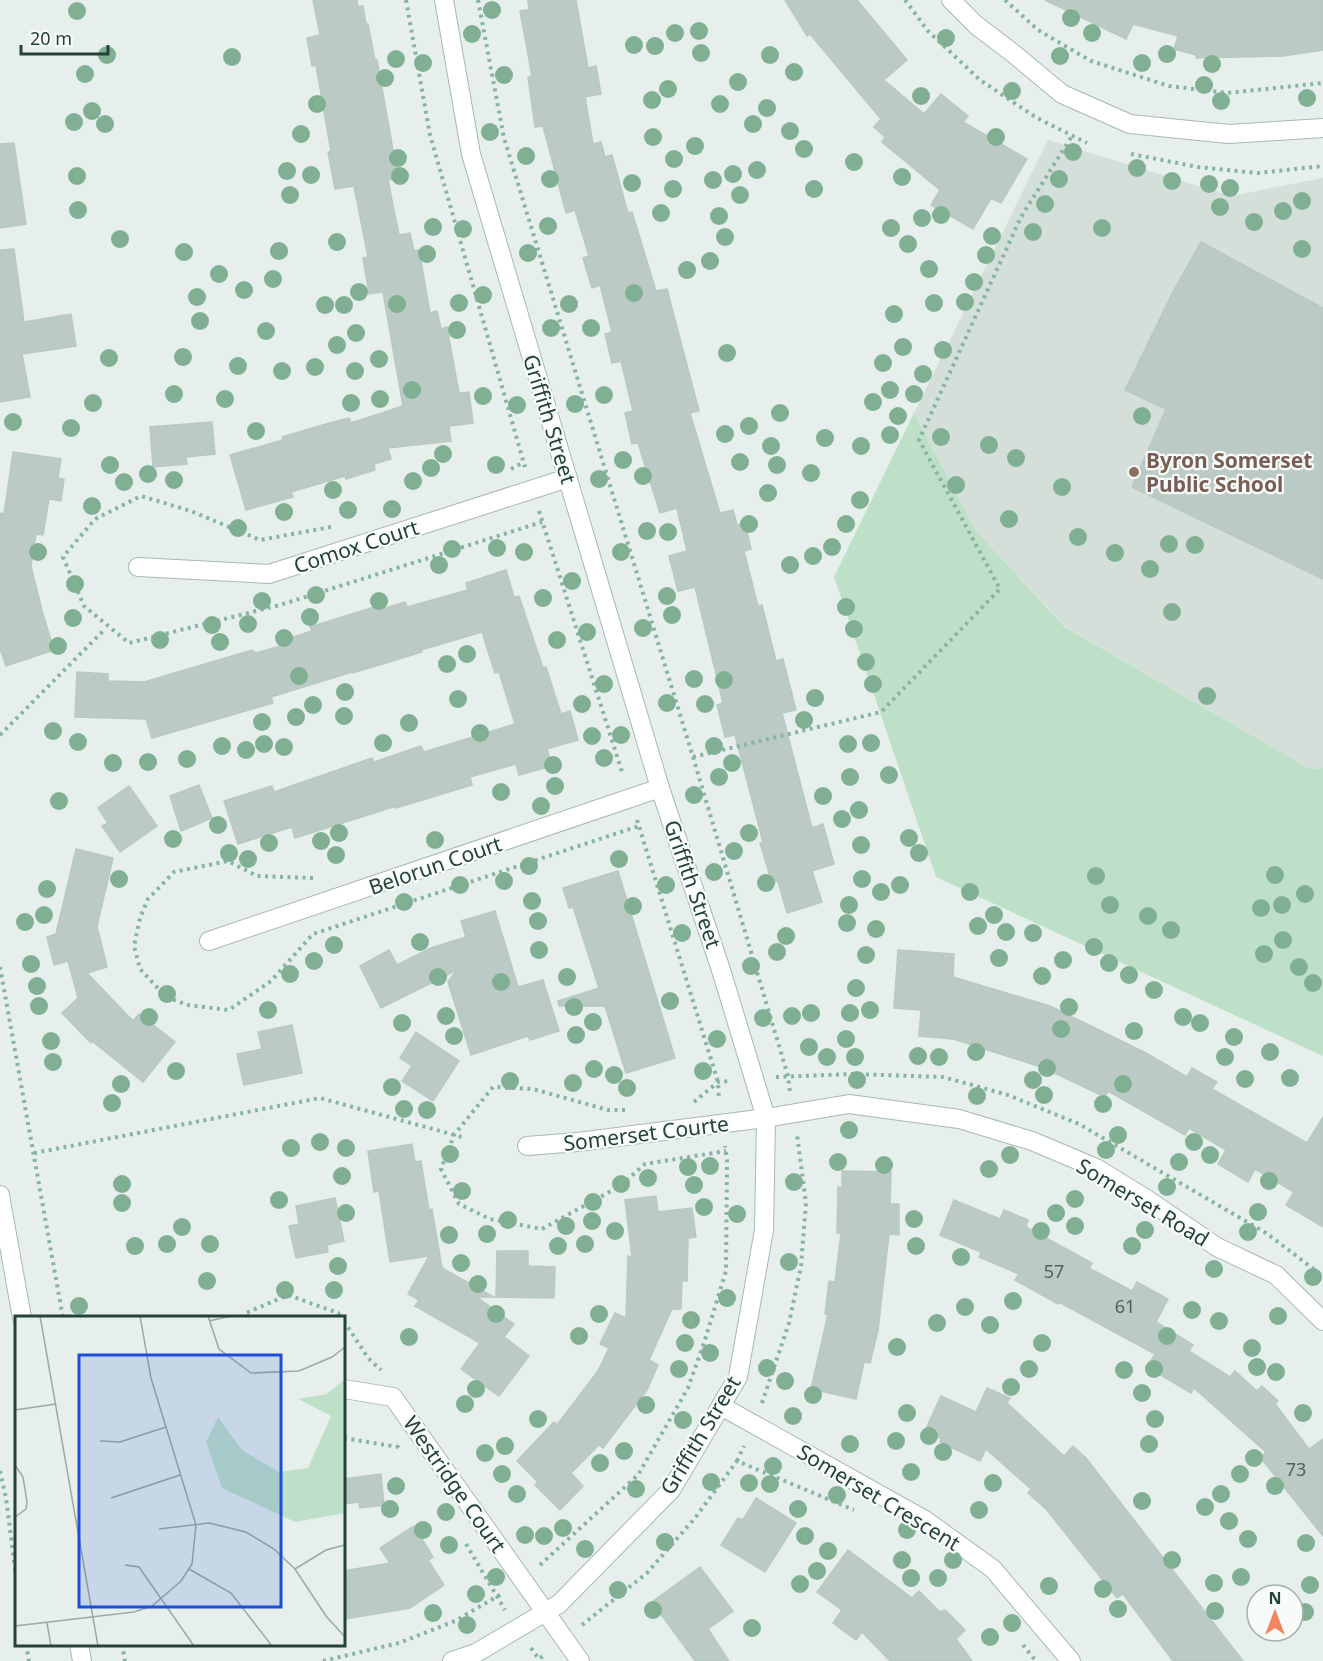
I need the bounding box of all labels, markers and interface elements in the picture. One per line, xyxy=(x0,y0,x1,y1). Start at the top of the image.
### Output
scale bar xyxy=(21,18,108,56)
text: 20 m xyxy=(30,26,72,50)
street label: Griffith Street xyxy=(517,351,583,488)
place label: Byron Somerset Public School xyxy=(1146,446,1312,498)
marker: Byron Somerset Public School xyxy=(1127,465,1141,479)
street label: Comox Court xyxy=(290,513,422,579)
street label: Griffith Street xyxy=(658,816,728,952)
street label: Belorun Court xyxy=(365,829,506,901)
street label: Somerset Courte xyxy=(562,1109,730,1157)
street label: Somerset Road xyxy=(1072,1151,1214,1253)
house number: 57 xyxy=(1044,1259,1064,1283)
house number: 61 xyxy=(1115,1294,1135,1318)
inset map xyxy=(15,1316,345,1646)
street label: Griffith Street xyxy=(654,1370,747,1500)
street label: Westridge Court xyxy=(397,1410,513,1558)
street label: Somerset Crescent xyxy=(792,1437,966,1557)
house number: 73 xyxy=(1286,1457,1306,1481)
north arrow xyxy=(1245,1583,1305,1643)
text: N xyxy=(1268,1587,1282,1609)

